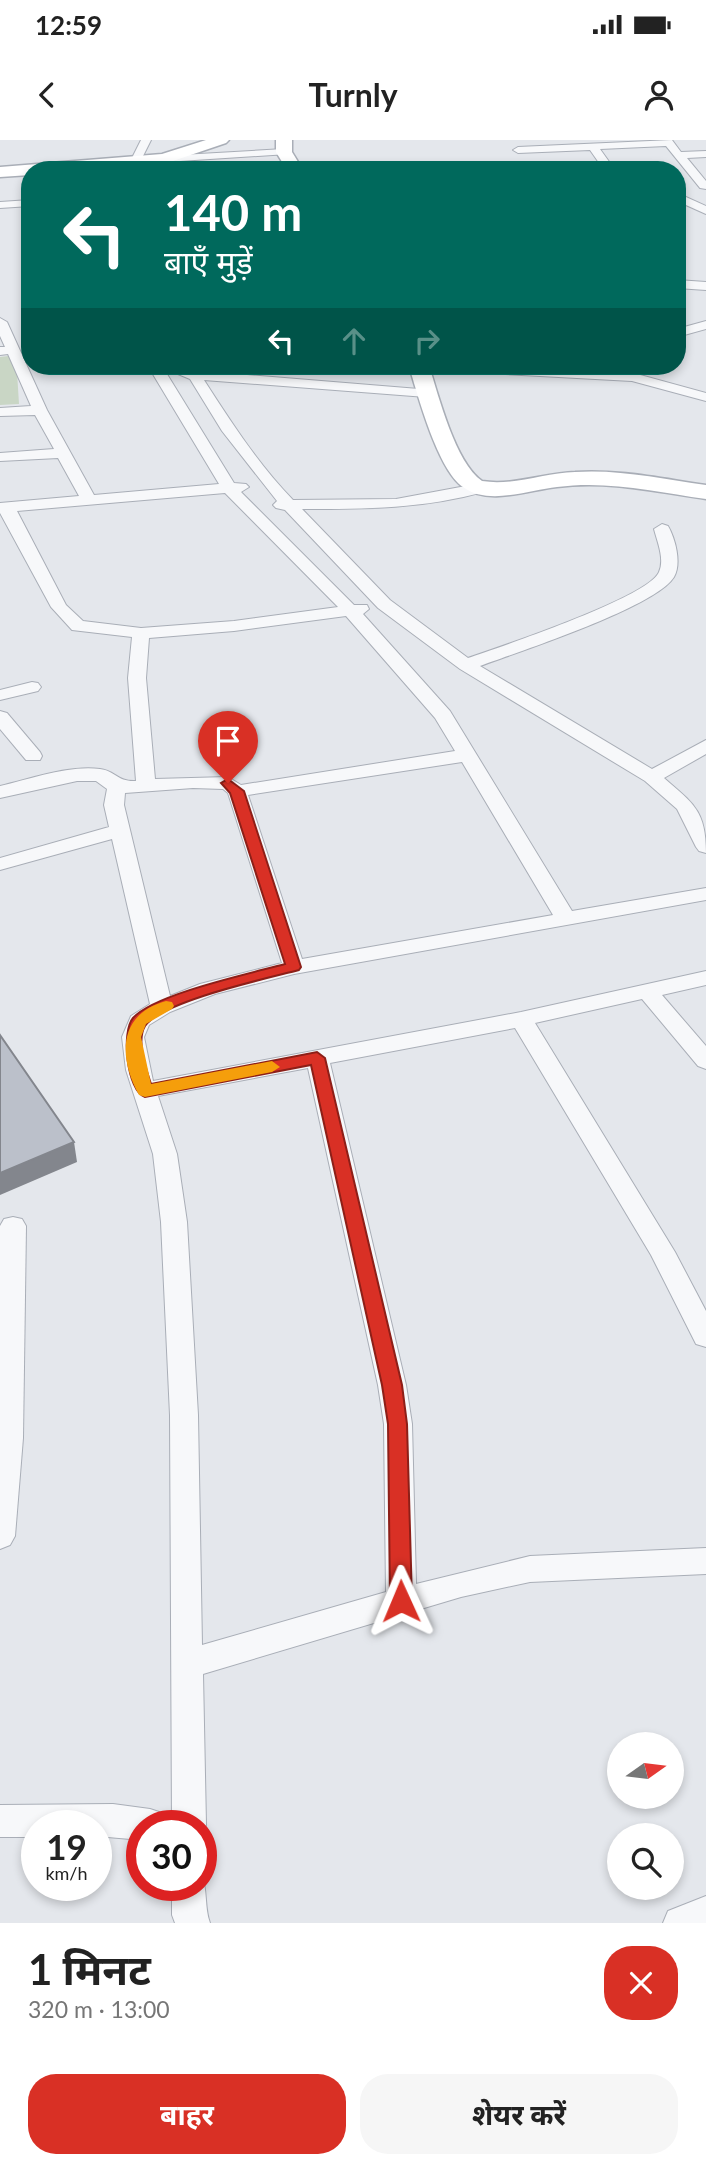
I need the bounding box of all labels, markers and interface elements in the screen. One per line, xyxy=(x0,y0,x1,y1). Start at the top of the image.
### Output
text: 12:59 xyxy=(35,9,102,41)
text: Turnly xyxy=(308,75,398,114)
icon: back xyxy=(28,76,66,114)
icon: person xyxy=(640,76,678,114)
text: 140 m xyxy=(164,183,302,241)
icon: left xyxy=(49,189,140,280)
text: बाएँ मुड़ें xyxy=(164,242,253,281)
icon: left xyxy=(262,322,300,360)
icon: ahead xyxy=(335,322,373,360)
icon: right xyxy=(408,322,446,360)
pin xyxy=(198,711,258,783)
icon: arrive xyxy=(209,722,247,760)
position arrow xyxy=(364,1564,438,1638)
north arrow xyxy=(607,1732,684,1810)
map controls xyxy=(607,1732,684,1900)
speed limit sign: 30 xyxy=(126,1810,217,1901)
button: search xyxy=(607,1823,684,1900)
text: 19 xyxy=(46,1825,87,1867)
text: km/h xyxy=(45,1862,88,1884)
text: 1 मिनट xyxy=(28,1944,151,1994)
button: close xyxy=(604,1946,678,2020)
text: 320 m · 13:00 xyxy=(28,1995,170,2023)
button: बाहर xyxy=(28,2074,346,2154)
button: शेयर करें xyxy=(360,2074,678,2154)

